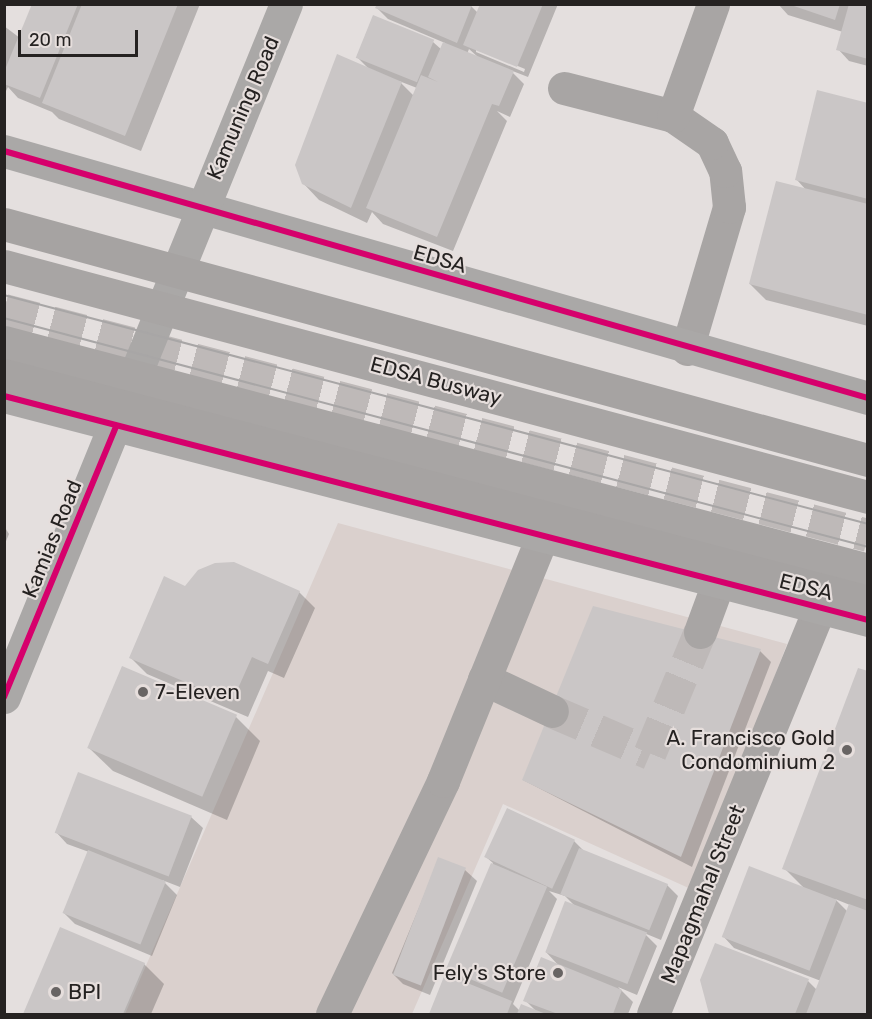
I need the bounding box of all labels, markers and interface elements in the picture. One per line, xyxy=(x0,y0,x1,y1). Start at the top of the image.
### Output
scale bar xyxy=(21,18,141,56)
text: 20 m xyxy=(29,29,71,51)
street label: Kamuning Road xyxy=(201,32,285,184)
street label: EDSA xyxy=(411,239,469,279)
street label: EDSA Busway xyxy=(367,351,505,411)
street label: Kamias Road xyxy=(17,476,87,602)
street label: EDSA xyxy=(777,568,835,606)
place label: 7-Eleven xyxy=(155,679,240,705)
marker: 7-Eleven xyxy=(136,685,150,699)
place label: A. Francisco Gold Condominium 2 xyxy=(666,725,835,775)
marker: A. Francisco Gold Condominium 2 xyxy=(840,743,854,757)
street label: Mapagmahal Street xyxy=(656,801,750,987)
place label: Fely's Store xyxy=(433,960,546,986)
marker: Fely's Store xyxy=(551,966,565,980)
place label: BPI xyxy=(68,979,101,1005)
marker: BPI xyxy=(49,985,63,999)

